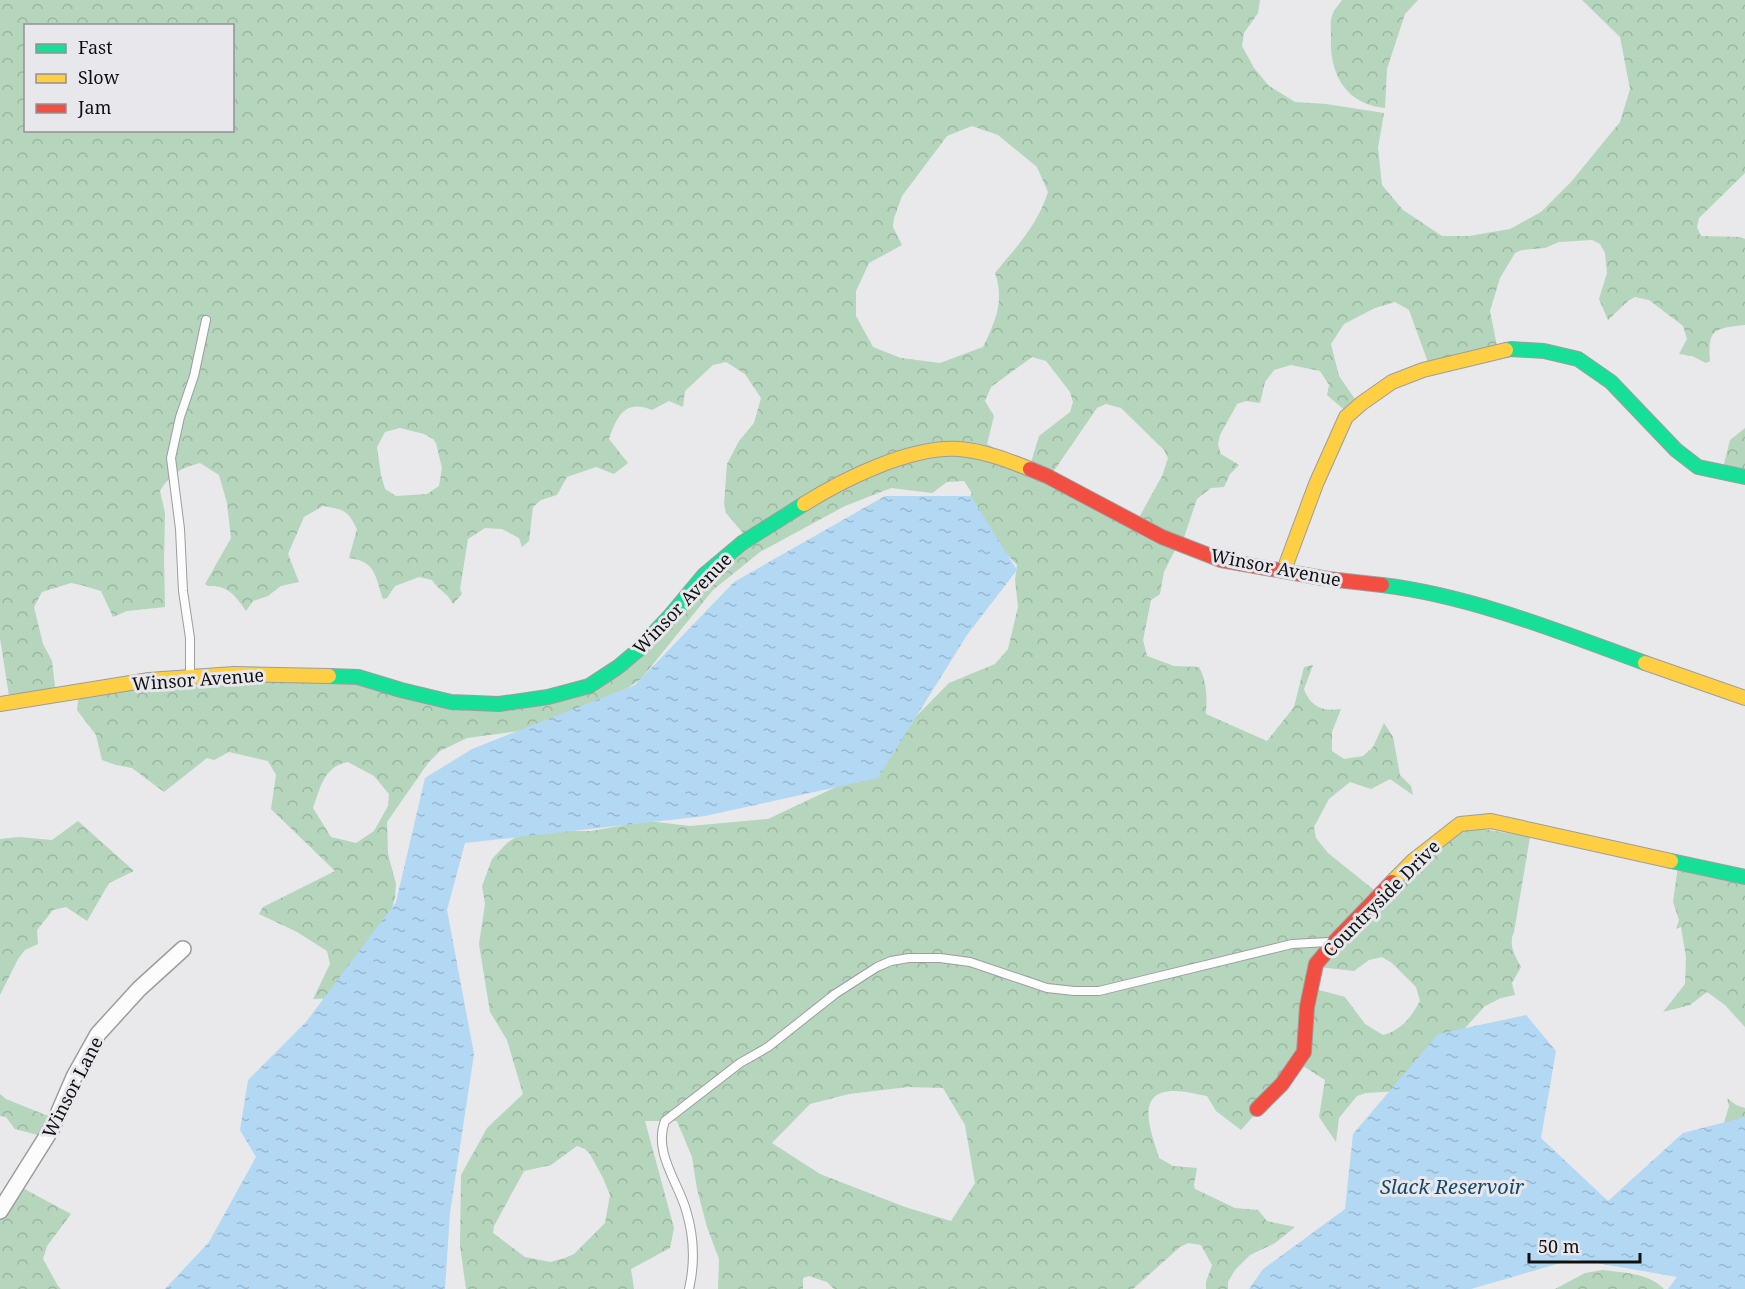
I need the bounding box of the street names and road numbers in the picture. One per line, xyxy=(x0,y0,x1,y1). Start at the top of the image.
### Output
street label: Winsor Avenue xyxy=(1209,543,1343,591)
street label: Winsor Avenue xyxy=(627,547,737,659)
street label: Winsor Avenue xyxy=(131,662,265,696)
street label: Countryside Drive xyxy=(1317,834,1445,962)
street label: Winsor Lane xyxy=(36,1032,108,1142)

